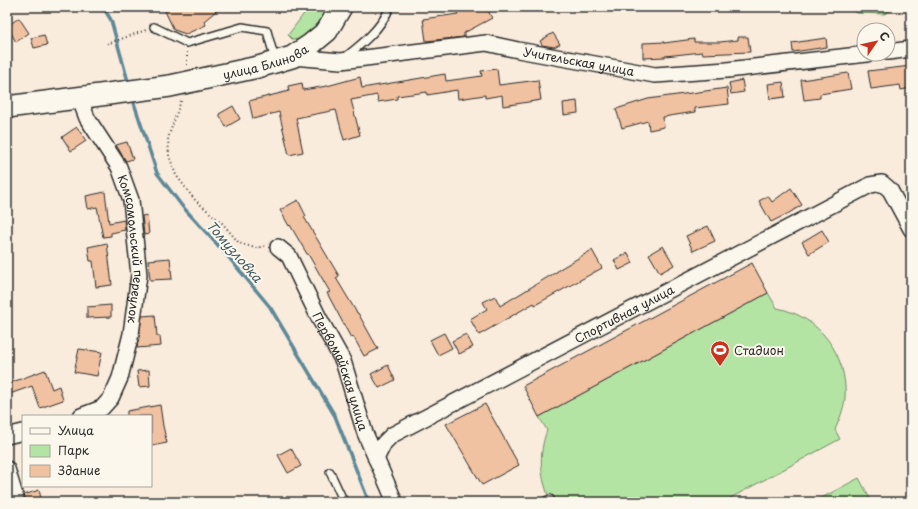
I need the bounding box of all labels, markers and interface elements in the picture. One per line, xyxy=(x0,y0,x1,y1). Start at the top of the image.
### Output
north arrow xyxy=(856,22,896,62)
text: С xyxy=(875,28,894,44)
street label: улица Блинова xyxy=(221,39,312,83)
street label: Учительская улица xyxy=(522,42,636,80)
street label: Комсомольский переулок xyxy=(114,172,148,325)
water label: Томузловка xyxy=(203,216,268,287)
street label: Спортивная улица xyxy=(571,280,677,347)
street label: Первомайская улица xyxy=(308,309,373,433)
sports icon: Стадион xyxy=(709,339,731,367)
place label: Стадион xyxy=(734,341,784,359)
legend xyxy=(22,415,152,487)
text: Улица xyxy=(58,421,94,439)
text: Парк xyxy=(58,441,90,459)
text: Здание xyxy=(58,461,100,479)

